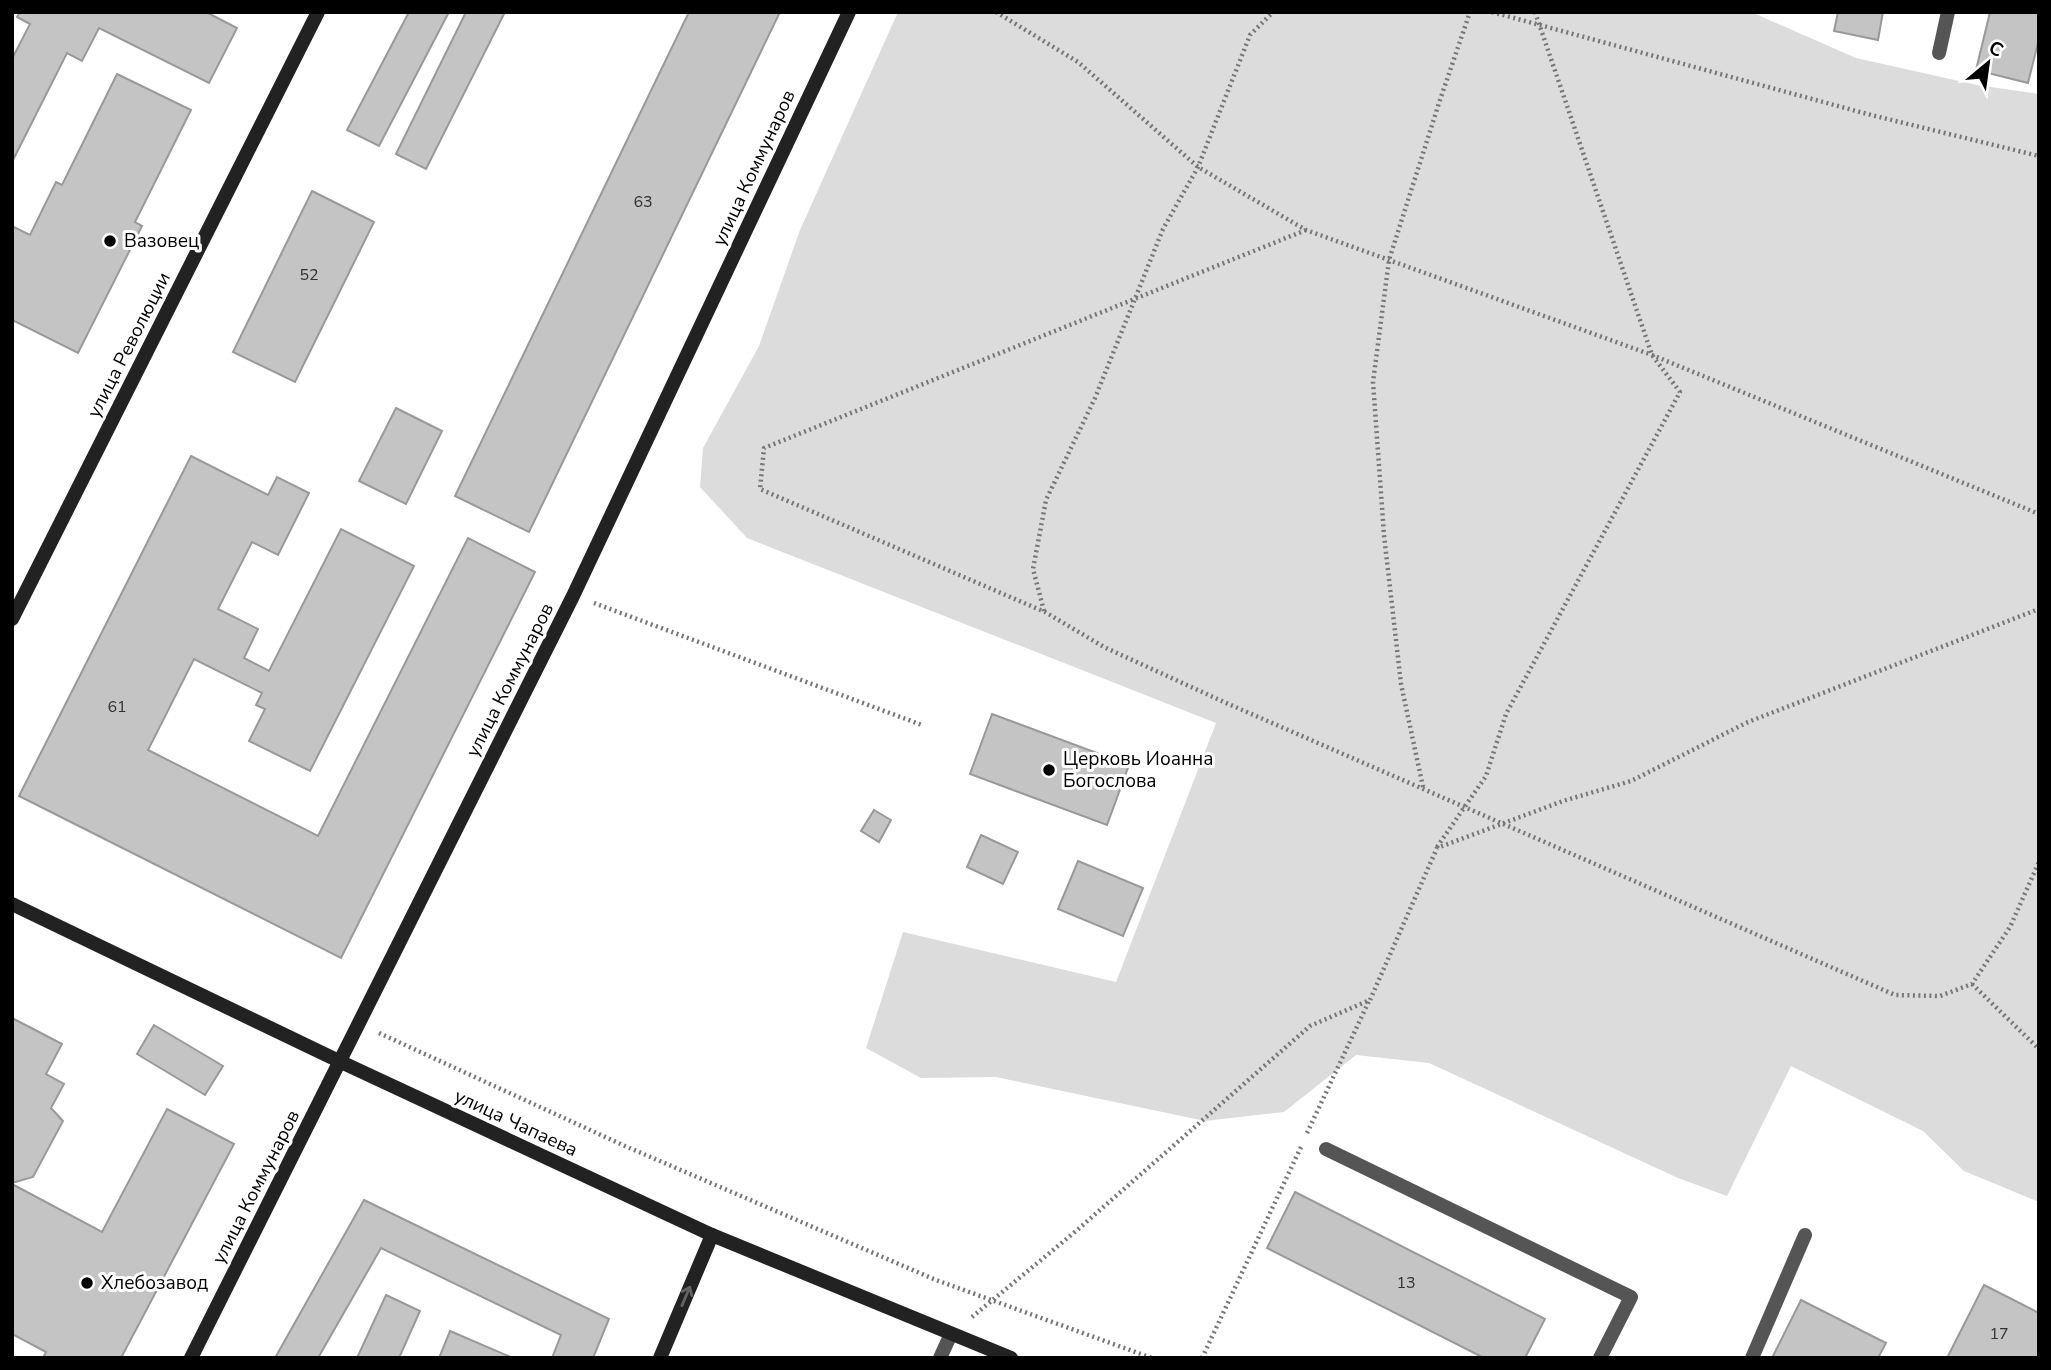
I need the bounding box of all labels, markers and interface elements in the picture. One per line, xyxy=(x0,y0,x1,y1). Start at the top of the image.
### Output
north arrow xyxy=(1953,28,2023,98)
text: С xyxy=(1984,35,2008,64)
street label: улица Коммунаров xyxy=(706,86,802,250)
house number: 63 xyxy=(633,191,653,213)
place label: Вазовец xyxy=(124,228,199,254)
marker: Вазовец xyxy=(102,233,118,249)
house number: 52 xyxy=(299,264,319,286)
street label: улица Революции xyxy=(81,268,177,422)
street label: улица Коммунаров xyxy=(460,599,560,761)
house number: 61 xyxy=(107,696,127,718)
place label: Церковь Иоанна Богослова xyxy=(1063,746,1213,794)
marker: Церковь Иоанна Богослова xyxy=(1041,762,1057,778)
street label: улица Чапаева xyxy=(450,1083,582,1163)
street label: улица Коммунаров xyxy=(206,1106,306,1268)
place label: Хлебозавод xyxy=(101,1270,208,1296)
house number: 13 xyxy=(1396,1272,1416,1294)
marker: Хлебозавод xyxy=(79,1275,95,1291)
one-way arrow xyxy=(680,1286,693,1308)
house number: 17 xyxy=(1989,1323,2009,1345)

